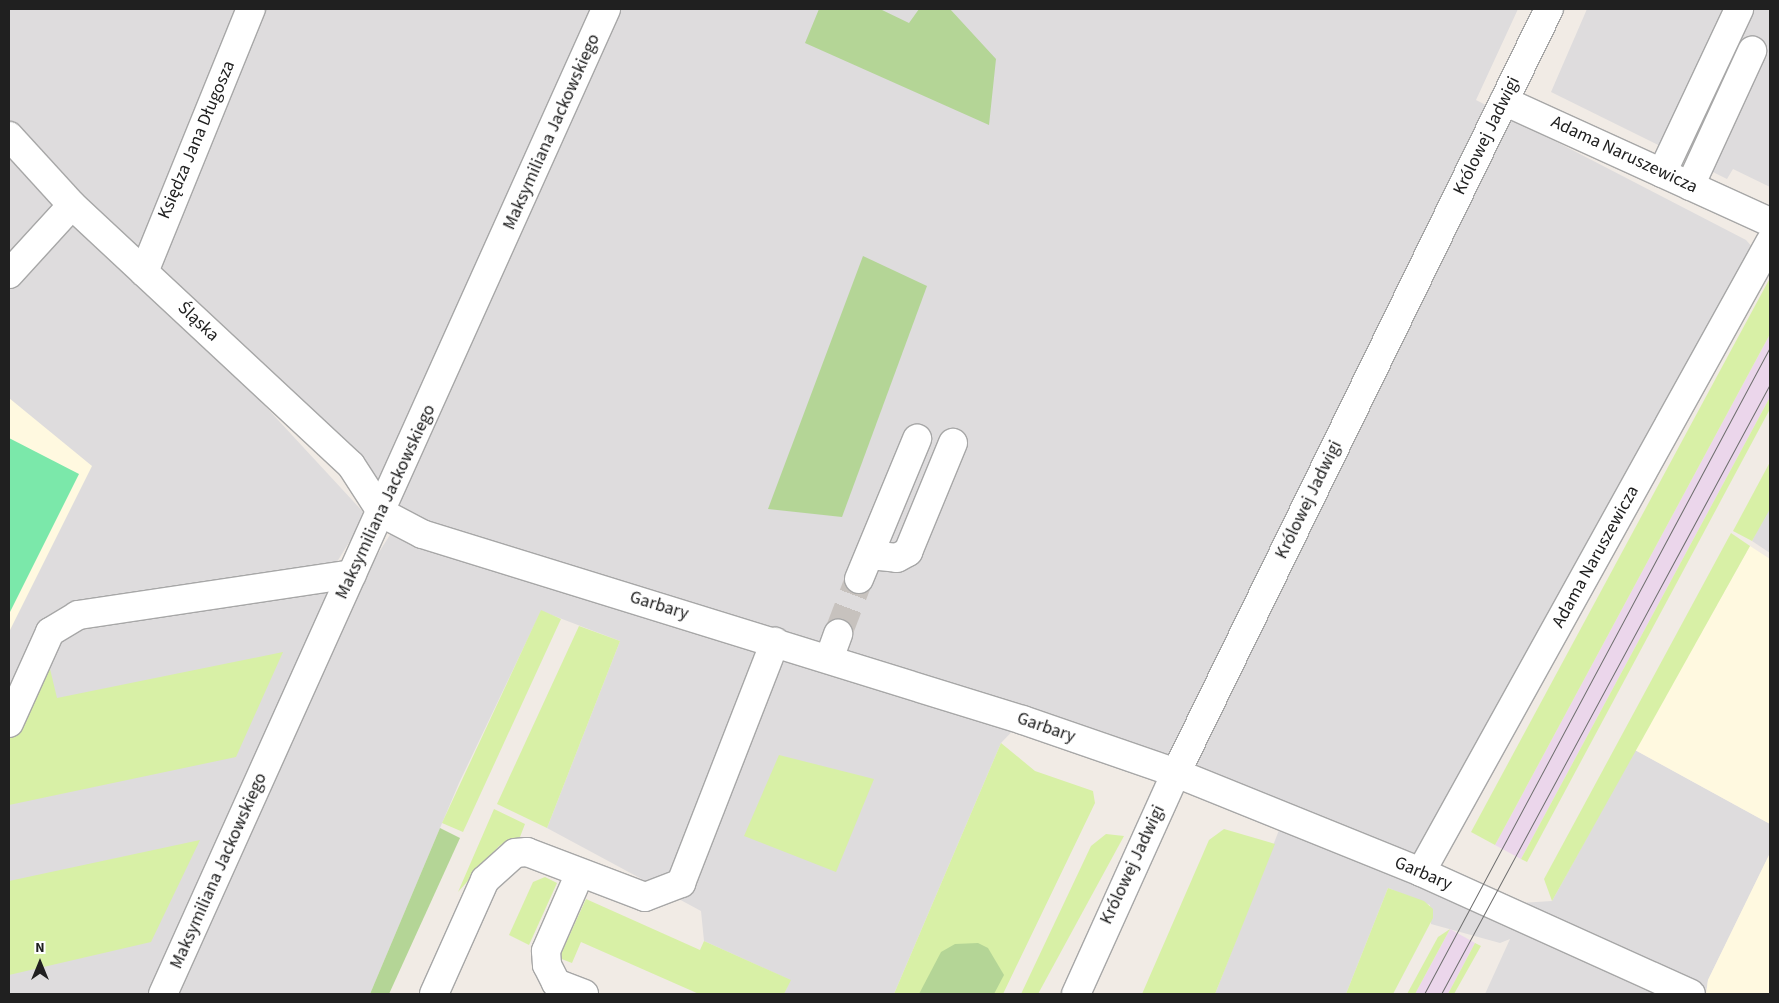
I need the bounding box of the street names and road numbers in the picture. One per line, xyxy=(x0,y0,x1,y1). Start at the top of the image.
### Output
street label: Maksymiliana Jackowskiego xyxy=(499,31,605,233)
street label: Księdza Jana Długosza xyxy=(154,58,240,222)
street label: Królowej Jadwigi xyxy=(1449,73,1525,199)
street label: Adama Naruszewicza xyxy=(1547,112,1701,198)
street label: Śląska xyxy=(173,298,223,346)
street label: Maksymiliana Jackowskiego xyxy=(331,401,441,603)
street label: Królowej Jadwigi xyxy=(1271,437,1347,563)
street label: Adama Naruszewicza xyxy=(1548,482,1644,632)
street label: Garbary xyxy=(627,587,691,625)
street label: Garbary xyxy=(1014,708,1078,748)
street label: Maksymiliana Jackowskiego xyxy=(166,770,272,972)
street label: Królowej Jadwigi xyxy=(1096,802,1170,928)
street label: Garbary xyxy=(1391,852,1455,896)

